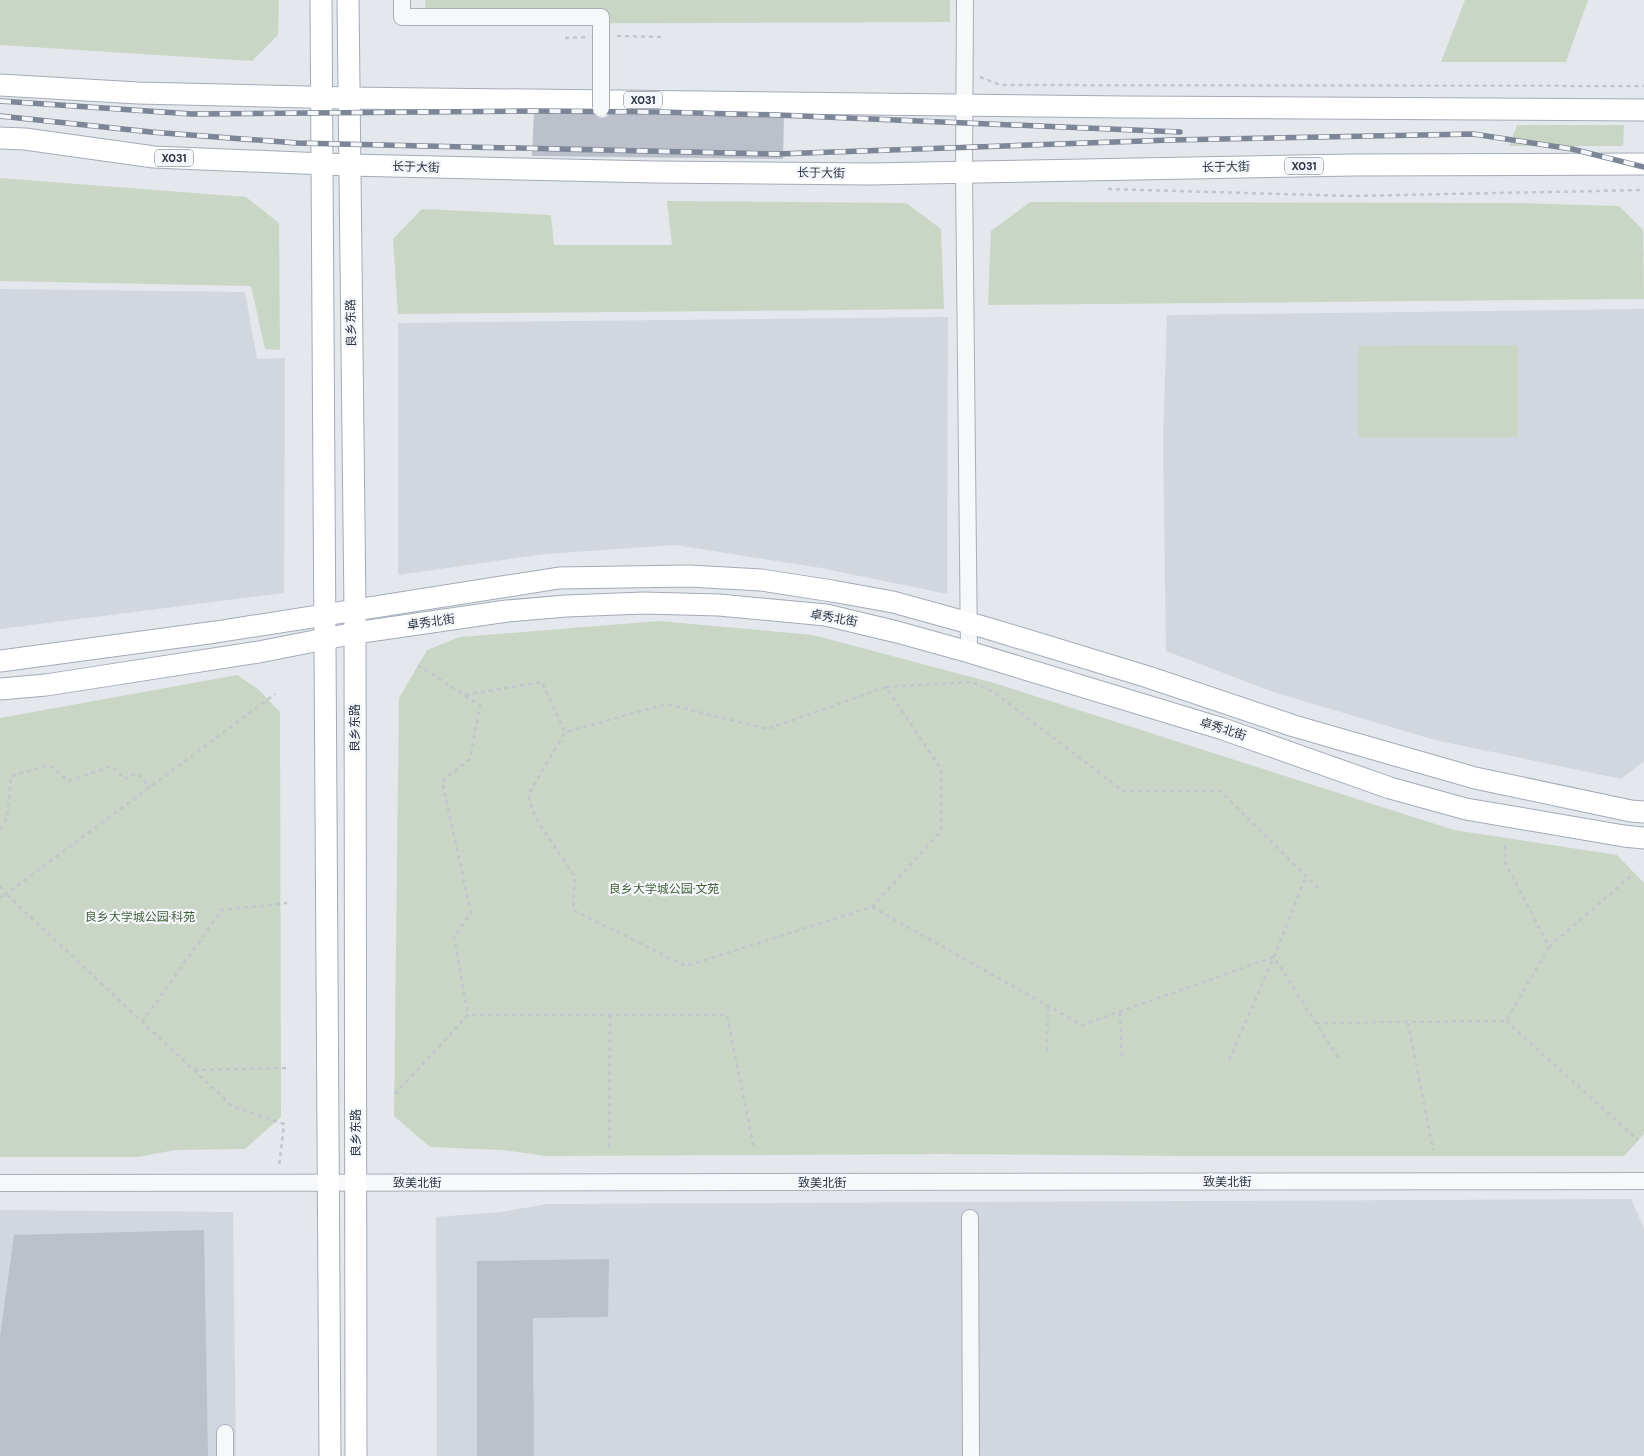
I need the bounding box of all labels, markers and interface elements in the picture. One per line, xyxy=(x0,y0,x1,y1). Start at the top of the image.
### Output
road number: X031 xyxy=(624,92,662,108)
road number: X031 xyxy=(155,150,193,167)
street label: 长于大街 xyxy=(392,158,440,176)
road number: X031 xyxy=(1285,158,1323,175)
street label: 长于大街 xyxy=(1202,159,1250,175)
street label: 长于大街 xyxy=(797,165,845,181)
street label: 良乡东路 xyxy=(343,299,359,347)
street label: 卓秀北街 xyxy=(809,606,859,630)
street label: 卓秀北街 xyxy=(406,611,456,633)
street label: 良乡东路 xyxy=(347,704,363,752)
street label: 卓秀北街 xyxy=(1198,714,1248,744)
park label: 良乡大学城公园·文苑 xyxy=(609,881,719,897)
park label: 良乡大学城公园·科苑 xyxy=(85,909,195,925)
street label: 良乡东路 xyxy=(348,1109,364,1157)
street label: 致美北街 xyxy=(1203,1174,1251,1190)
street label: 致美北街 xyxy=(393,1175,441,1191)
street label: 致美北街 xyxy=(798,1175,846,1191)

